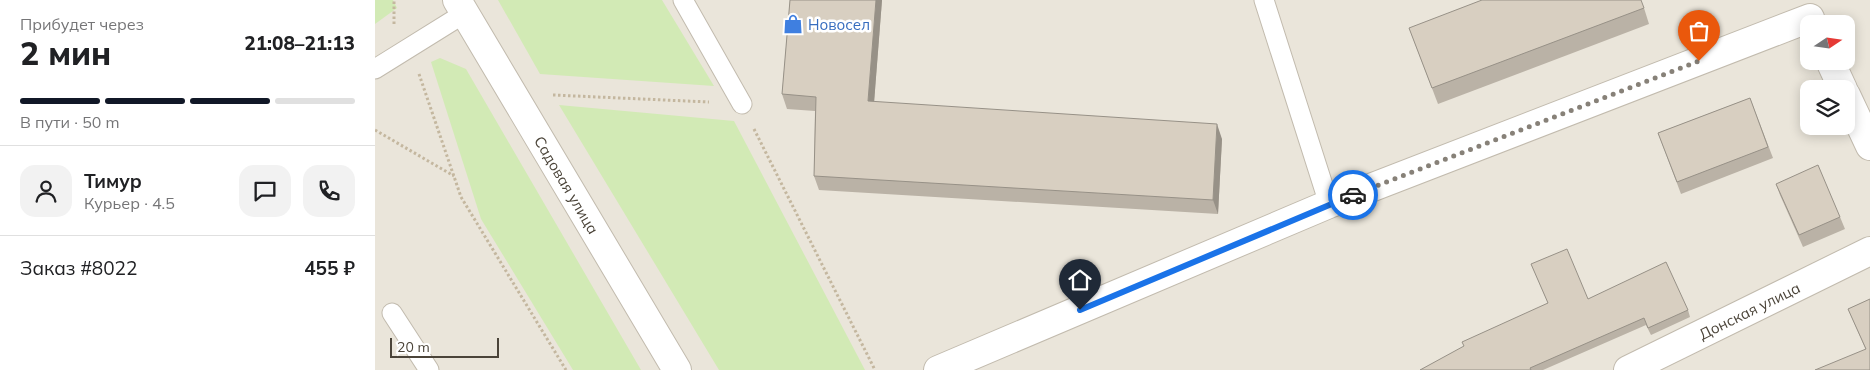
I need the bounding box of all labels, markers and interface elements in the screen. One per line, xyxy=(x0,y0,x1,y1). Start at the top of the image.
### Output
pin xyxy=(1678,10,1720,61)
shop icon: Новосел xyxy=(782,13,804,35)
text: Прибудет через xyxy=(20,14,144,34)
place label: Новосел xyxy=(808,15,870,34)
north arrow xyxy=(1800,15,1855,70)
map controls xyxy=(1800,15,1855,135)
icon: bag xyxy=(1685,17,1713,45)
text: 21:08–21:13 xyxy=(244,31,355,55)
text: 2 мин xyxy=(20,33,111,73)
button: layers xyxy=(1800,80,1855,135)
text: В пути · 50 m xyxy=(20,112,120,132)
street label: Садовая улица xyxy=(530,132,603,237)
button: person xyxy=(20,165,72,217)
button: chat xyxy=(239,165,291,217)
button: phone xyxy=(303,165,355,217)
text: Тимур xyxy=(84,169,142,193)
courier xyxy=(1328,170,1378,220)
icon: car xyxy=(1339,181,1367,209)
text: Курьер · 4.5 xyxy=(84,193,175,213)
text: Заказ #8022 xyxy=(20,256,137,280)
text: 455 ₽ xyxy=(304,256,355,280)
pin xyxy=(1059,259,1101,310)
icon: home xyxy=(1066,266,1094,294)
street label: Донская улица xyxy=(1695,278,1803,343)
scale bar xyxy=(390,335,499,358)
text: 20 m xyxy=(397,338,430,356)

